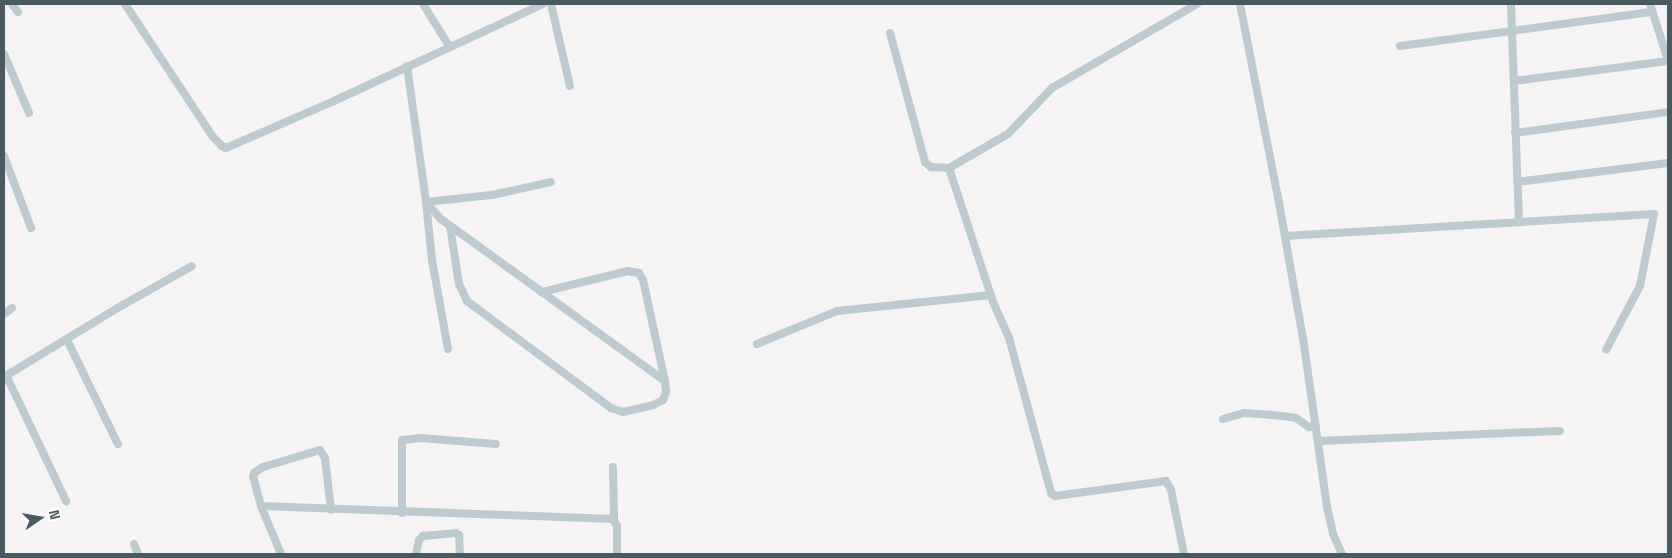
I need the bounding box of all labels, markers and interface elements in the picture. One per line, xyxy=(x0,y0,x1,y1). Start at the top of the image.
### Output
north arrow xyxy=(15,493,65,543)
text: N xyxy=(45,508,64,521)

